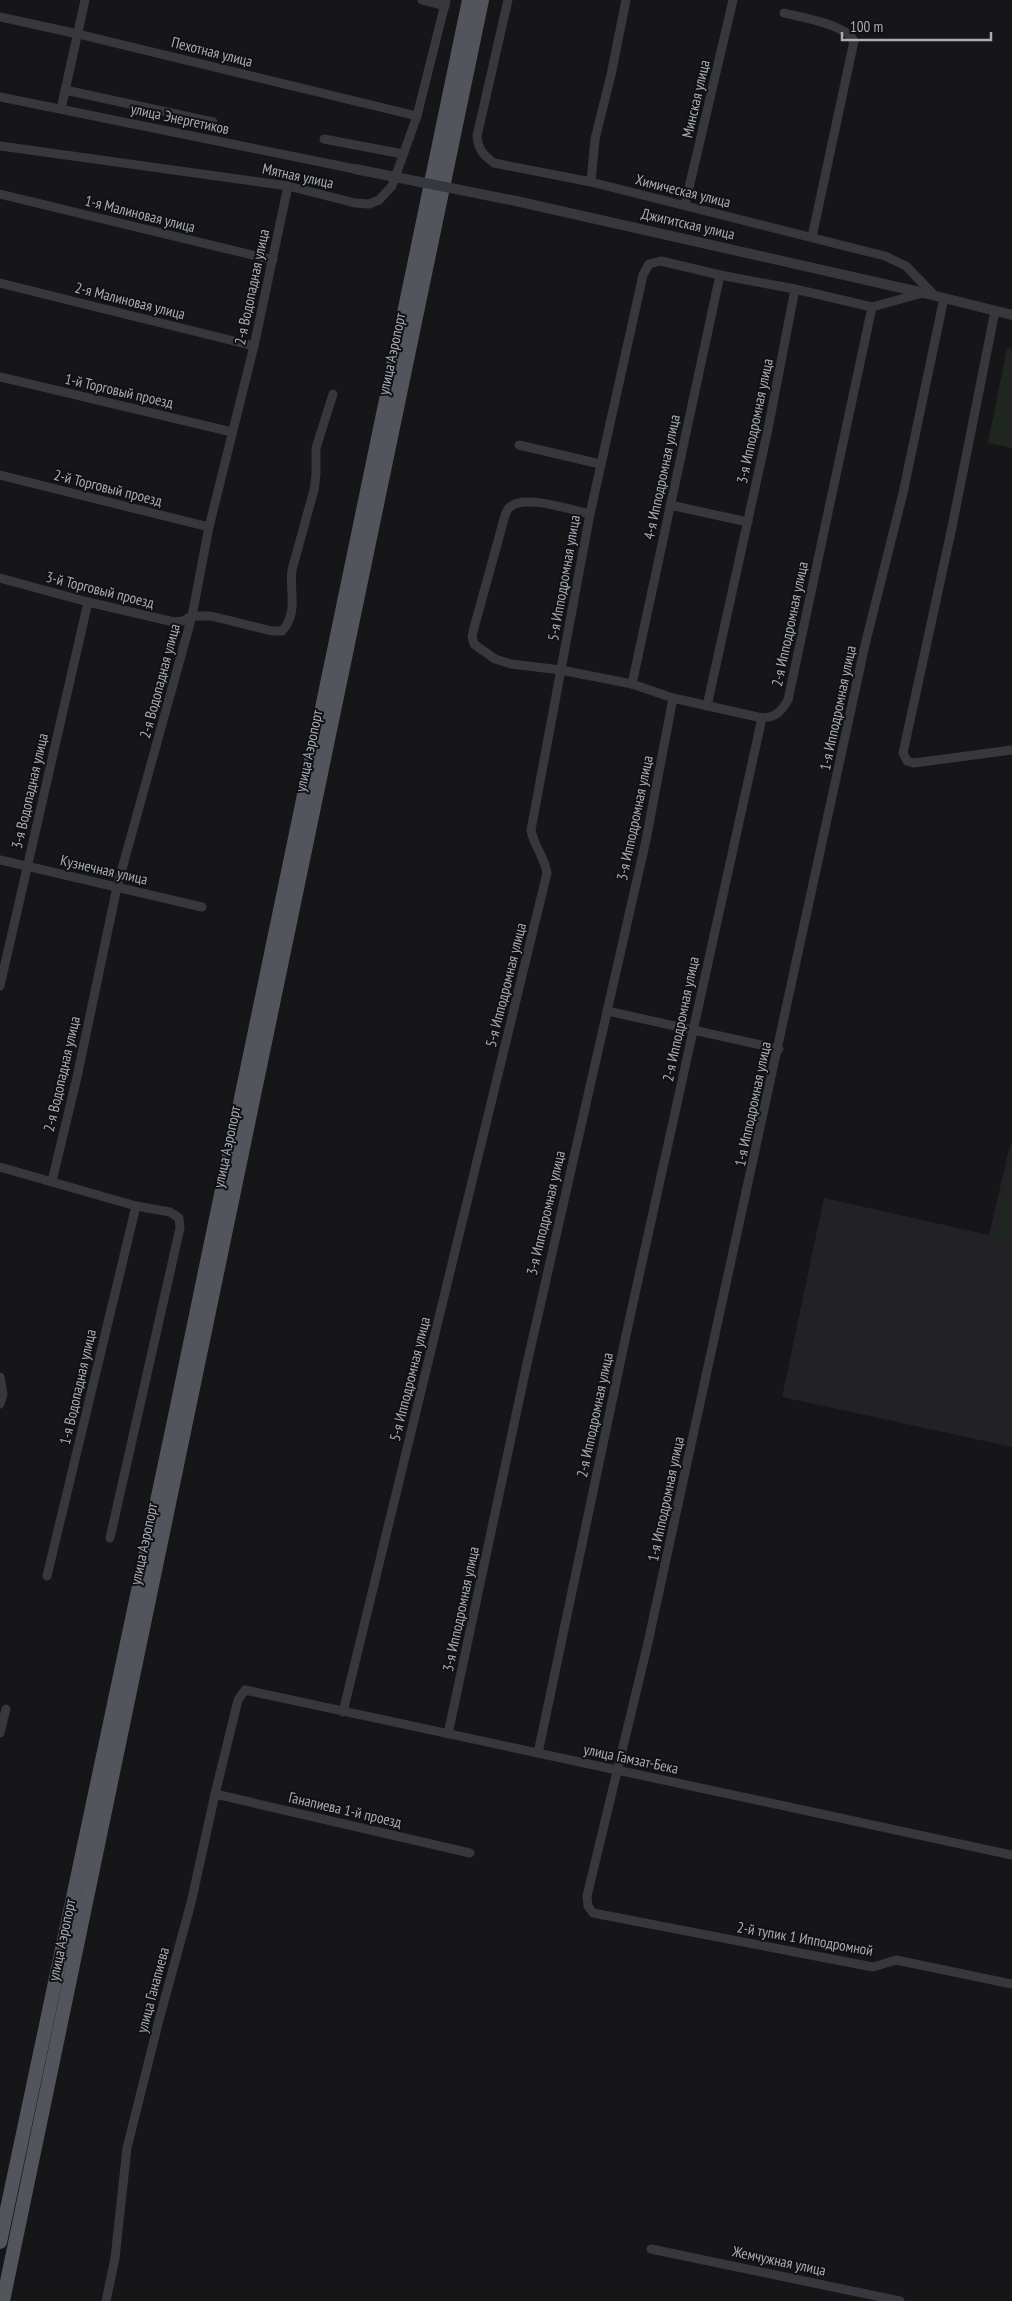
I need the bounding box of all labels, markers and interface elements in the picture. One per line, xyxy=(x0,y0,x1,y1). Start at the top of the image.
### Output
scale bar xyxy=(842,10,991,42)
text: 100 m xyxy=(850,17,883,36)
street label: Пехотная улица xyxy=(170,32,255,71)
street label: Минская улица xyxy=(677,58,714,140)
street label: улица Энергетиков xyxy=(129,99,231,138)
street label: Мятная улица xyxy=(261,159,335,192)
street label: Химическая улица xyxy=(634,170,733,212)
street label: 1-я Малиновая улица xyxy=(83,191,197,236)
street label: Джигитская улица xyxy=(640,204,737,243)
street label: 2-я Водопадная улица xyxy=(230,227,273,347)
street label: 2-я Малиновая улица xyxy=(73,278,187,323)
street label: улица Аэропорт xyxy=(374,311,410,397)
street label: 3-я Ипподромная улица xyxy=(732,357,777,485)
street label: 1-й Торговый проезд xyxy=(63,369,176,412)
street label: 4-я Ипподромная улица xyxy=(639,413,684,541)
street label: 2-й Торговый проезд xyxy=(52,465,165,510)
street label: 5-я Ипподромная улица xyxy=(543,514,584,642)
street label: 2-я Ипподромная улица xyxy=(767,560,812,688)
street label: 3-й Торговый проезд xyxy=(44,567,157,612)
street label: 2-я Водопадная улица xyxy=(135,621,184,740)
street label: 1-я Ипподромная улица xyxy=(815,644,860,772)
street label: улица Аэропорт xyxy=(291,708,327,794)
street label: 3-я Водопадная улица xyxy=(7,731,52,850)
street label: 3-я Ипподромная улица xyxy=(612,754,657,882)
street label: Кузнечная улица xyxy=(59,850,150,889)
street label: 5-я Ипподромная улица xyxy=(481,921,530,1049)
street label: 2-я Ипподромная улица xyxy=(658,955,703,1083)
street label: 2-я Водопадная улица xyxy=(39,1014,84,1133)
street label: 1-я Ипподромная улица xyxy=(730,1040,775,1168)
street label: улица Аэропорт xyxy=(209,1104,245,1190)
street label: 3-я Ипподромная улица xyxy=(522,1149,569,1277)
street label: 5-я Ипподромная улица xyxy=(385,1315,434,1443)
street label: 1-я Водопадная улица xyxy=(55,1327,100,1446)
street label: 2-я Ипподромная улица xyxy=(572,1351,617,1479)
street label: 1-я Ипподромная улица xyxy=(643,1435,688,1563)
street label: улица Аэропорт xyxy=(126,1501,162,1587)
street label: 3-я Ипподромная улица xyxy=(438,1545,483,1673)
street label: улица Гамзат-Бека xyxy=(582,1739,680,1778)
street label: Ганапиева 1-й проезд xyxy=(287,1787,404,1832)
street label: улица Аэропорт xyxy=(44,1897,80,1983)
street label: 2-й тупик 1 Ипподромной xyxy=(736,1917,875,1960)
street label: улица Ганапиева xyxy=(132,1945,173,2035)
street label: Жемчужная улица xyxy=(730,2241,828,2280)

